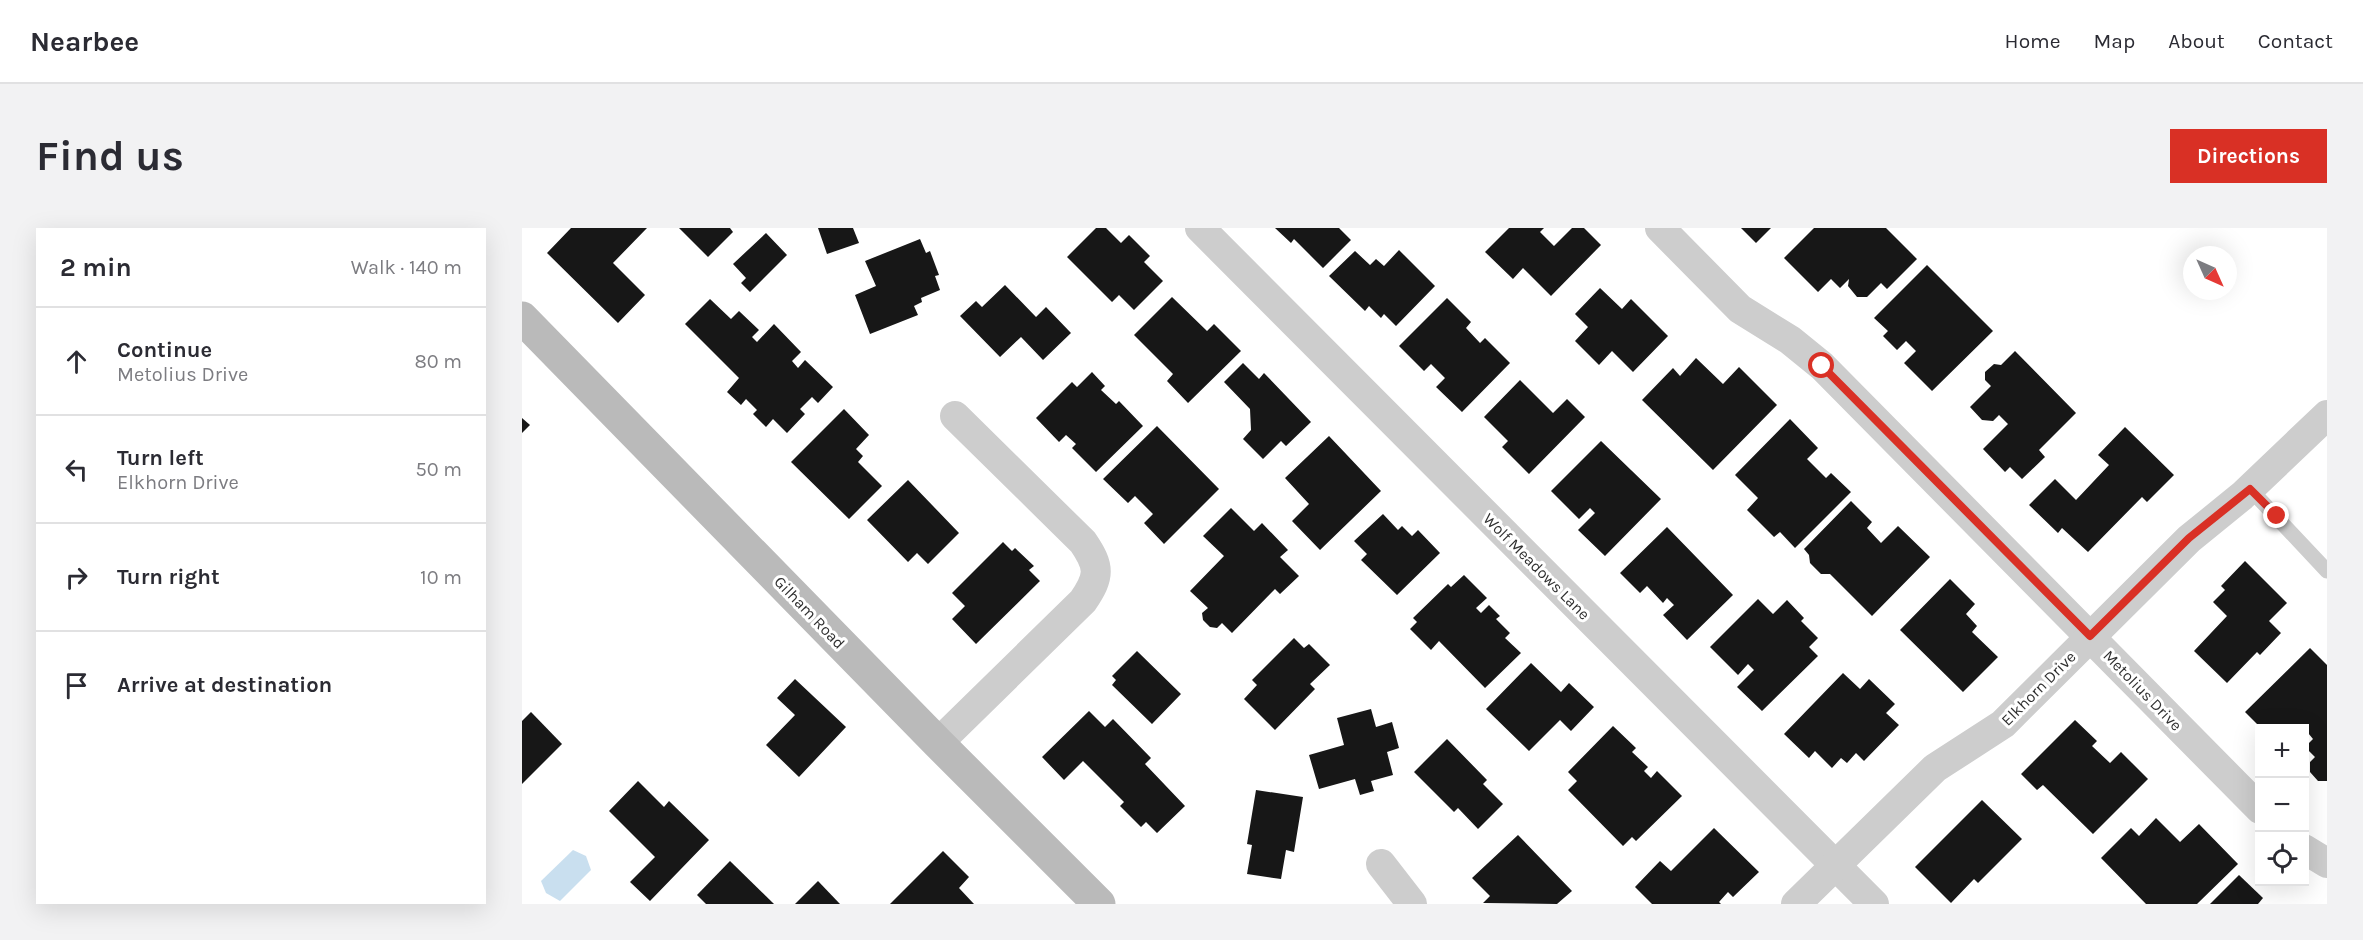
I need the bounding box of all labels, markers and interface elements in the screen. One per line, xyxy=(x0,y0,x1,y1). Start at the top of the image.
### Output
text: Nearbee xyxy=(30,25,139,58)
text: Home xyxy=(2005,29,2061,53)
text: Map xyxy=(2094,29,2135,53)
text: About xyxy=(2168,29,2225,53)
text: Contact xyxy=(2258,29,2333,53)
button: Directions xyxy=(2170,129,2327,183)
text: Find us xyxy=(36,131,184,181)
north arrow xyxy=(2183,246,2237,300)
text: 2 min xyxy=(60,252,132,283)
text: Walk · 140 m xyxy=(351,256,462,279)
text: Continue xyxy=(117,337,212,363)
icon: ahead xyxy=(60,345,93,378)
text: 80 m xyxy=(414,350,462,373)
route start xyxy=(1808,352,1834,378)
text: Metolius Drive xyxy=(117,363,248,386)
text: Turn left xyxy=(117,445,204,471)
icon: left xyxy=(60,453,93,486)
text: 50 m xyxy=(415,458,462,481)
text: Elkhorn Drive xyxy=(117,471,239,494)
route end xyxy=(2263,502,2289,528)
street label: Wolf Meadows Lane xyxy=(1479,509,1594,624)
icon: right xyxy=(60,561,93,594)
text: Turn right xyxy=(117,564,220,590)
text: 10 m xyxy=(420,566,462,589)
street label: Gilham Road xyxy=(770,572,849,653)
street label: Metolius Drive xyxy=(2099,646,2186,735)
street label: Elkhorn Drive xyxy=(1997,647,2080,730)
icon: arrive xyxy=(60,669,93,702)
text: Arrive at destination xyxy=(117,672,332,698)
map controls xyxy=(2255,724,2309,886)
button: + xyxy=(2255,724,2309,778)
button: − xyxy=(2255,778,2309,832)
button: locate xyxy=(2255,832,2309,886)

